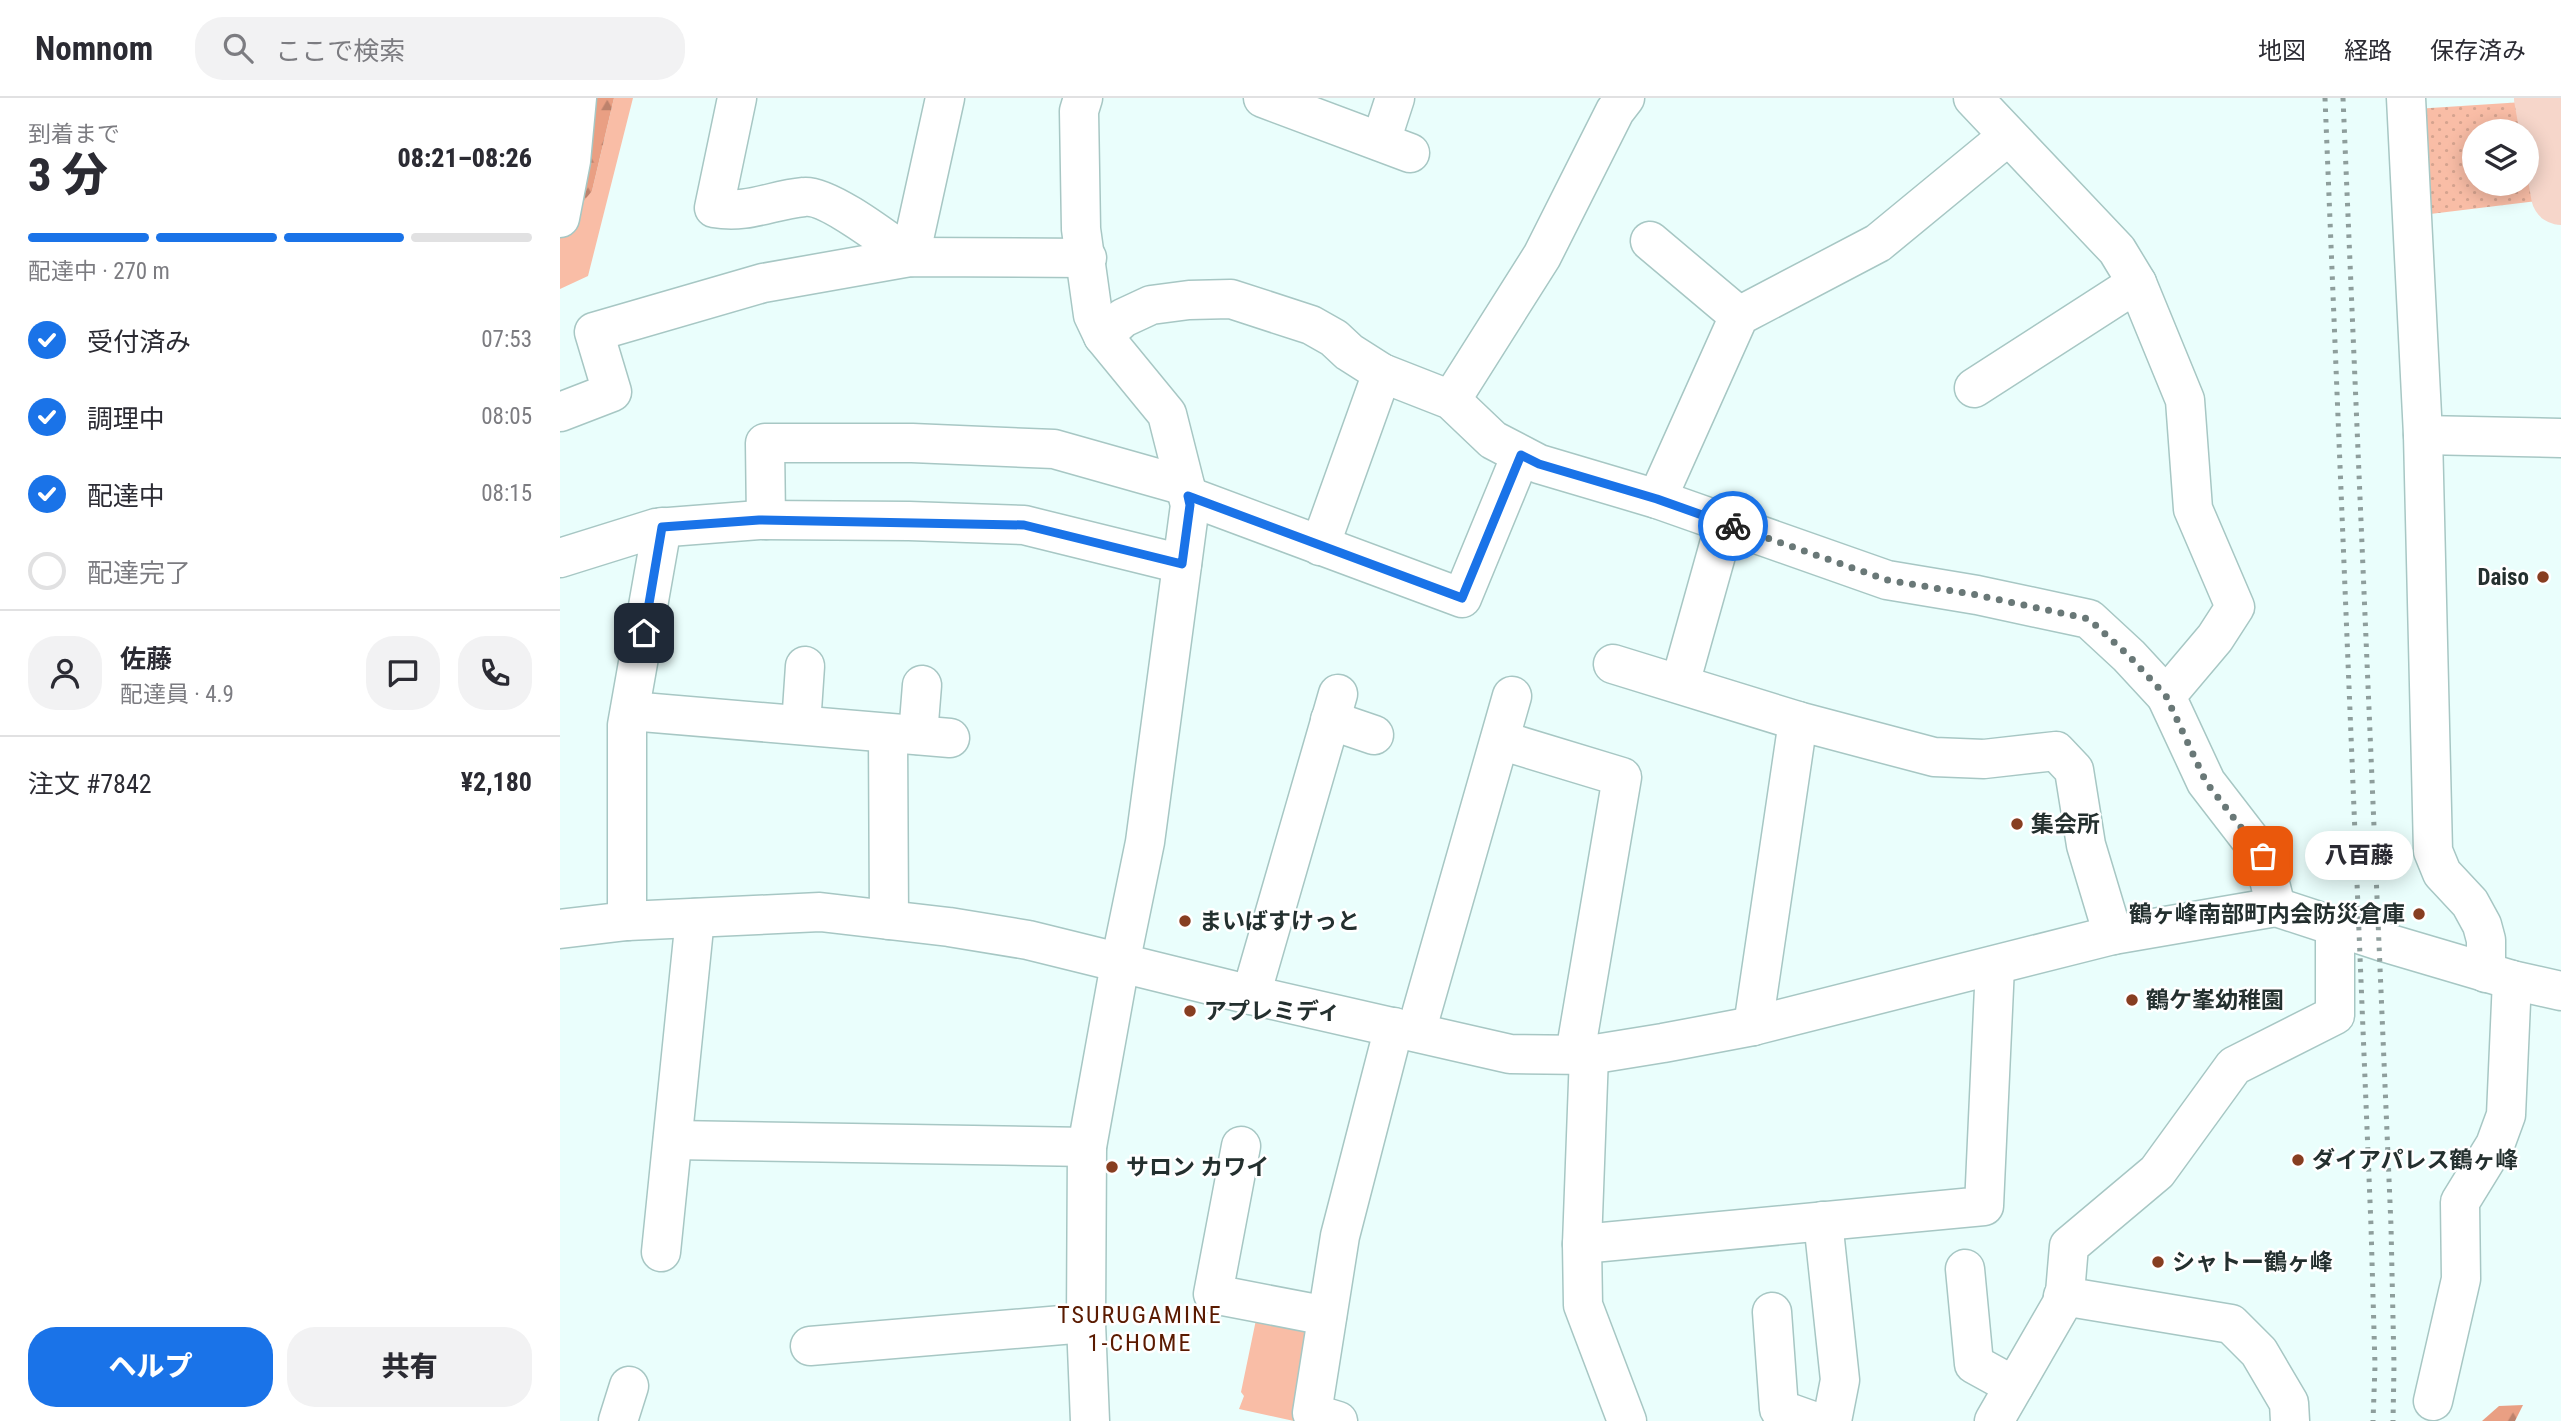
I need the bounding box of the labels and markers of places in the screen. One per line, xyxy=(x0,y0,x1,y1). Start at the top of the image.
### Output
place label: Daiso xyxy=(2477,564,2529,591)
marker: Daiso xyxy=(2535,569,2551,585)
pin xyxy=(614,603,674,663)
place label: 集会所 xyxy=(2031,811,2100,838)
marker: 集会所 xyxy=(2009,816,2025,832)
pin xyxy=(2233,826,2293,886)
callout: 八百藤 xyxy=(2305,832,2414,880)
place label: 鶴ヶ峰南部町内会防災倉庫 xyxy=(2129,901,2405,928)
marker: 鶴ヶ峰南部町内会防災倉庫 xyxy=(2411,906,2427,922)
place label: まいばすけっと xyxy=(1199,908,1360,935)
marker: まいばすけっと xyxy=(1177,913,1193,929)
place label: 鶴ケ峯幼稚園 xyxy=(2146,987,2284,1014)
marker: 鶴ケ峯幼稚園 xyxy=(2124,992,2140,1008)
place label: アプレミディ xyxy=(1204,998,1340,1025)
marker: アプレミディ xyxy=(1182,1003,1198,1019)
place label: ダイアパレス鶴ヶ峰 xyxy=(2312,1147,2519,1174)
marker: ダイアパレス鶴ヶ峰 xyxy=(2290,1152,2306,1168)
place label: サロン カワイ xyxy=(1126,1154,1269,1181)
marker: サロン カワイ xyxy=(1104,1159,1120,1175)
place label: シャトー鶴ヶ峰 xyxy=(2172,1249,2333,1276)
marker: シャトー鶴ヶ峰 xyxy=(2150,1254,2166,1270)

